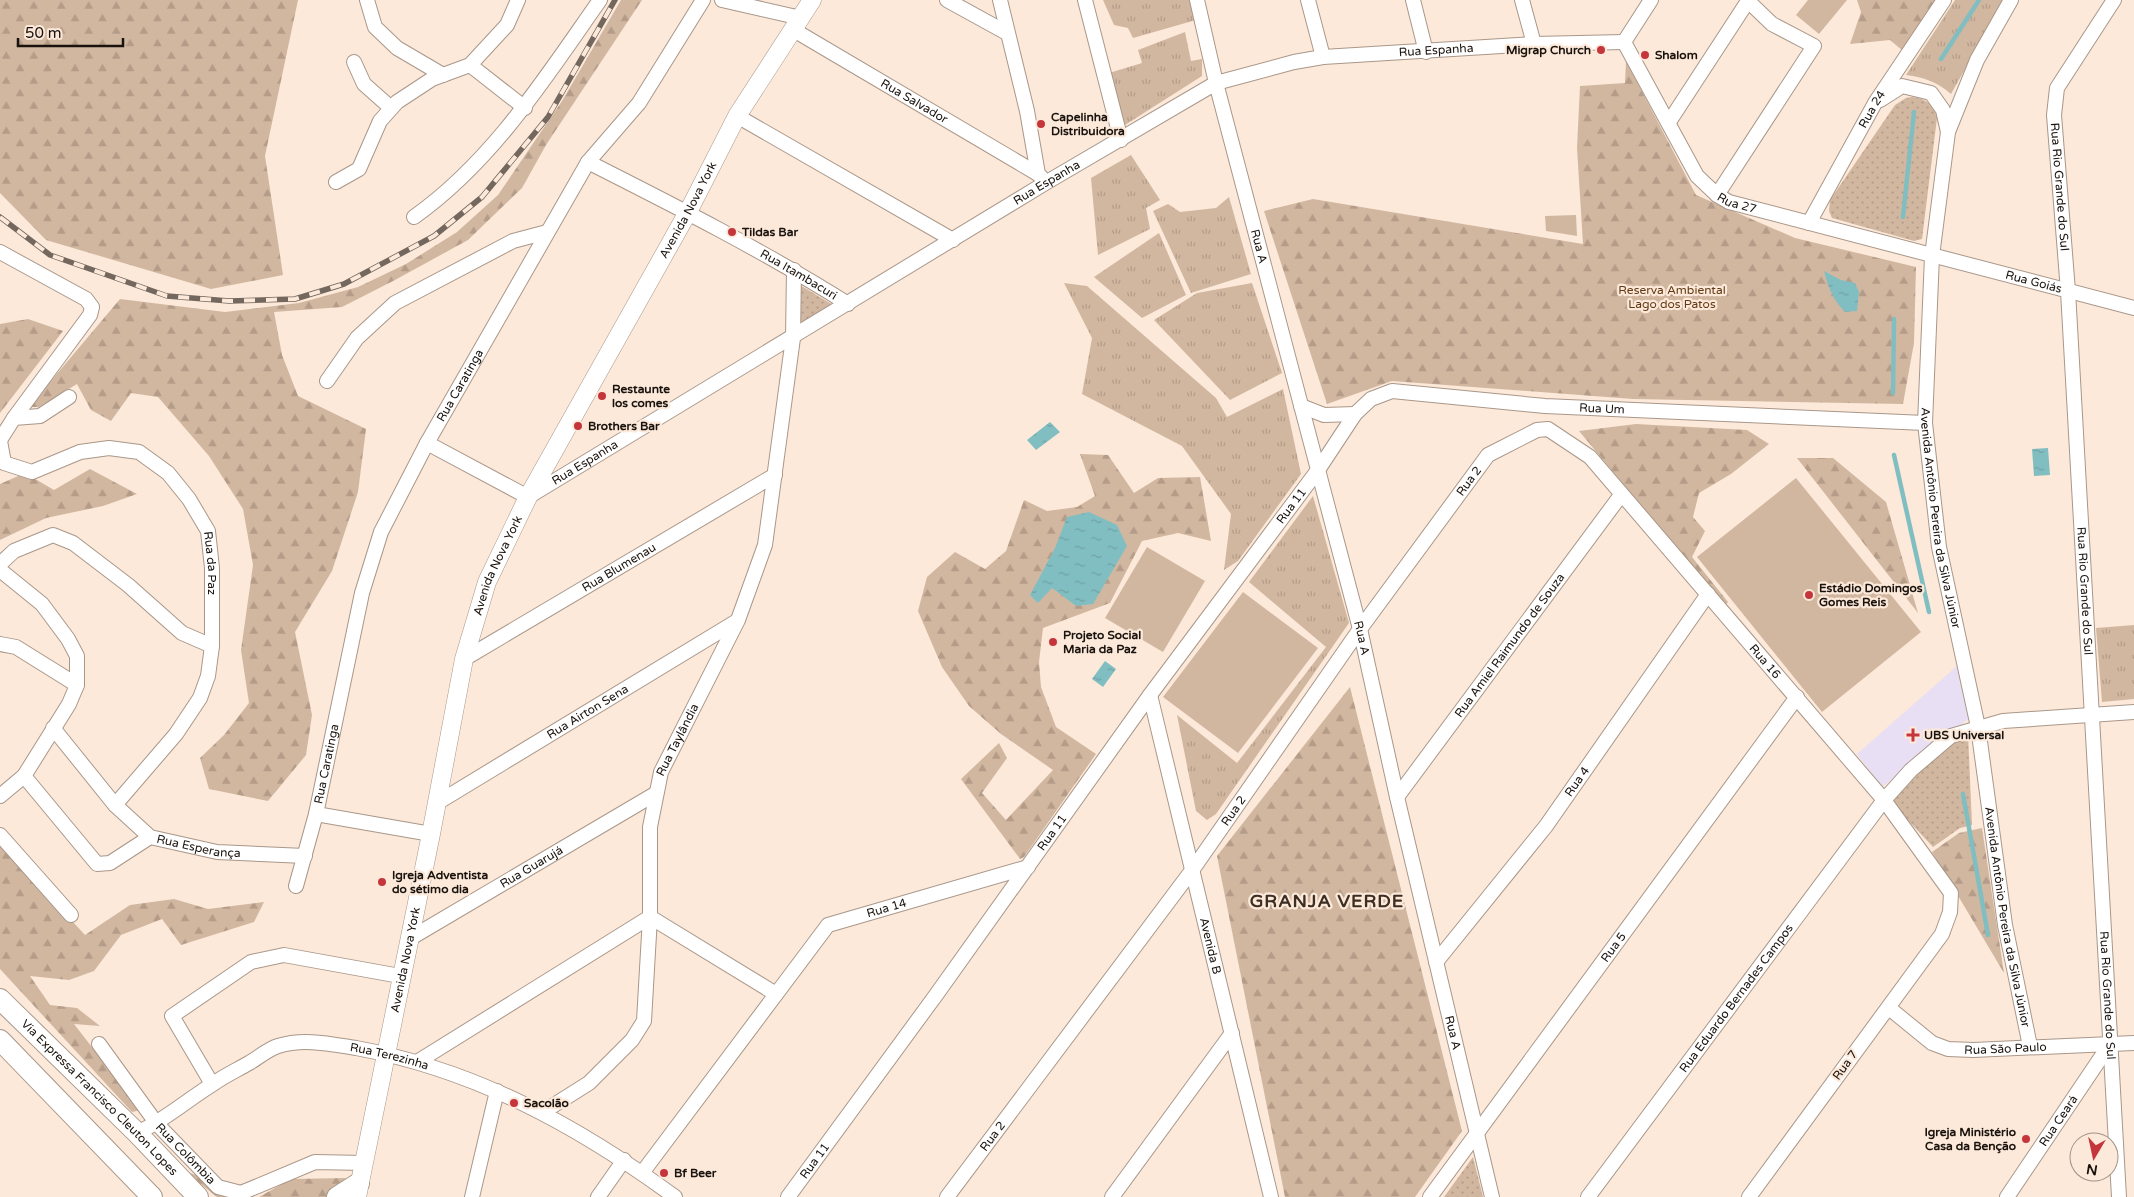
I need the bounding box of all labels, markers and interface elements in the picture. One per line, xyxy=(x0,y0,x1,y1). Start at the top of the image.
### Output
scale bar xyxy=(18,15,122,47)
text: 50 m xyxy=(25,24,62,42)
street label: Rua Espanha xyxy=(1398,41,1474,59)
place label: Migrap Church xyxy=(1506,43,1591,58)
marker: Migrap Church xyxy=(1595,44,1607,56)
place label: Shalom xyxy=(1655,48,1698,62)
marker: Shalom xyxy=(1639,49,1651,61)
street label: Rua Salvador xyxy=(878,76,951,126)
street label: Rua 24 xyxy=(1856,88,1889,130)
place label: Capelinha Distribuidora xyxy=(1051,110,1125,138)
marker: Capelinha Distribuidora xyxy=(1035,118,1047,130)
street label: Rua Rio Grande do Sul xyxy=(2048,122,2072,251)
street label: Rua Espanha xyxy=(1011,157,1082,208)
street label: Avenida Nova York xyxy=(657,159,720,261)
street label: Rua 27 xyxy=(1715,190,1758,216)
place label: Tildas Bar xyxy=(741,225,798,239)
marker: Tildas Bar xyxy=(726,226,738,238)
street label: Rua A xyxy=(1248,228,1270,265)
street label: Rua Itambacuri xyxy=(758,246,840,303)
street label: Rua Goiás xyxy=(2004,268,2064,296)
park label: Reserva Ambiental Lago dos Patos xyxy=(1618,283,1726,311)
street label: Rua Caratinga xyxy=(434,347,486,424)
place label: Restaunte los comes xyxy=(612,382,670,410)
marker: Restaunte los comes xyxy=(596,390,608,402)
street label: Rua Um xyxy=(1579,401,1625,417)
street label: Avenida Antônio Pereira da Silva Júnior xyxy=(1918,407,1964,630)
place label: Brothers Bar xyxy=(588,419,660,433)
marker: Brothers Bar xyxy=(572,420,584,432)
street label: Rua Espanha xyxy=(549,437,620,488)
street label: Rua 2 xyxy=(1453,464,1484,499)
street label: Rua 11 xyxy=(1273,485,1309,526)
street label: Avenida Nova York xyxy=(470,513,525,617)
street label: Rua Rio Grande do Sul xyxy=(2074,526,2095,656)
street label: Rua da Paz xyxy=(201,531,219,595)
street label: Rua Blumenau xyxy=(579,540,658,595)
street label: Rua Amiel Raimundo de Souza xyxy=(1452,570,1568,720)
place label: Estádio Domingos Gomes Reis xyxy=(1819,581,1923,609)
marker: Estádio Domingos Gomes Reis xyxy=(1803,589,1815,601)
street label: Rua A xyxy=(1351,619,1373,656)
place label: Projeto Social Maria da Paz xyxy=(1063,628,1141,656)
marker: Projeto Social Maria da Paz xyxy=(1047,636,1059,648)
street label: Rua 16 xyxy=(1747,641,1784,681)
street label: Rua Airton Sena xyxy=(544,682,631,742)
street label: Rua Taylândia xyxy=(653,701,702,778)
street label: Rua Caratinga xyxy=(311,723,342,805)
marker: UBS Universal xyxy=(1906,728,1920,742)
place label: UBS Universal xyxy=(1924,728,2004,742)
street label: Rua 4 xyxy=(1562,764,1592,799)
street label: Rua 2 xyxy=(1218,793,1249,828)
street label: Avenida Antônio Pereira da Silva Júnior xyxy=(1982,806,2033,1029)
street label: Rua 11 xyxy=(1034,812,1069,853)
street label: Rua Esperança xyxy=(155,832,241,860)
street label: Rua Guarujá xyxy=(497,843,565,891)
place label: Igreja Adventista do sétimo dia xyxy=(392,868,488,896)
marker: Igreja Adventista do sétimo dia xyxy=(376,876,388,888)
district label: GRANJA VERDE xyxy=(1250,890,1404,912)
street label: Rua 14 xyxy=(865,895,909,920)
street label: Avenida Nova York xyxy=(388,905,423,1014)
street label: Avenida B xyxy=(1197,916,1224,976)
street label: Rua Eduardo Bernades Campos xyxy=(1677,921,1796,1075)
street label: Rua 5 xyxy=(1598,930,1629,965)
street label: Rua Rio Grande do Sul xyxy=(2097,931,2118,1060)
street label: Rua A xyxy=(1442,1014,1464,1051)
street label: Via Expressa Francisco Cleuton Lopes xyxy=(18,1017,181,1178)
street label: Rua Terezinha xyxy=(349,1040,431,1073)
street label: Rua São Paulo xyxy=(1964,1040,2047,1057)
street label: Rua 7 xyxy=(1830,1047,1860,1083)
street label: Rua Ceará xyxy=(2036,1092,2081,1149)
place label: Sacolão xyxy=(524,1096,569,1110)
marker: Sacolão xyxy=(508,1097,520,1109)
street label: Rua 2 xyxy=(977,1119,1008,1154)
street label: Rua Colômbia xyxy=(153,1120,218,1187)
place label: Igreja Ministério Casa da Benção xyxy=(1924,1125,2016,1154)
north arrow xyxy=(2069,1132,2119,1182)
marker: Igreja Ministério Casa da Benção xyxy=(2020,1133,2032,1145)
street label: Rua 11 xyxy=(797,1140,832,1181)
text: N xyxy=(2085,1160,2099,1179)
place label: Bf Beer xyxy=(674,1166,717,1180)
marker: Bf Beer xyxy=(658,1167,670,1179)

